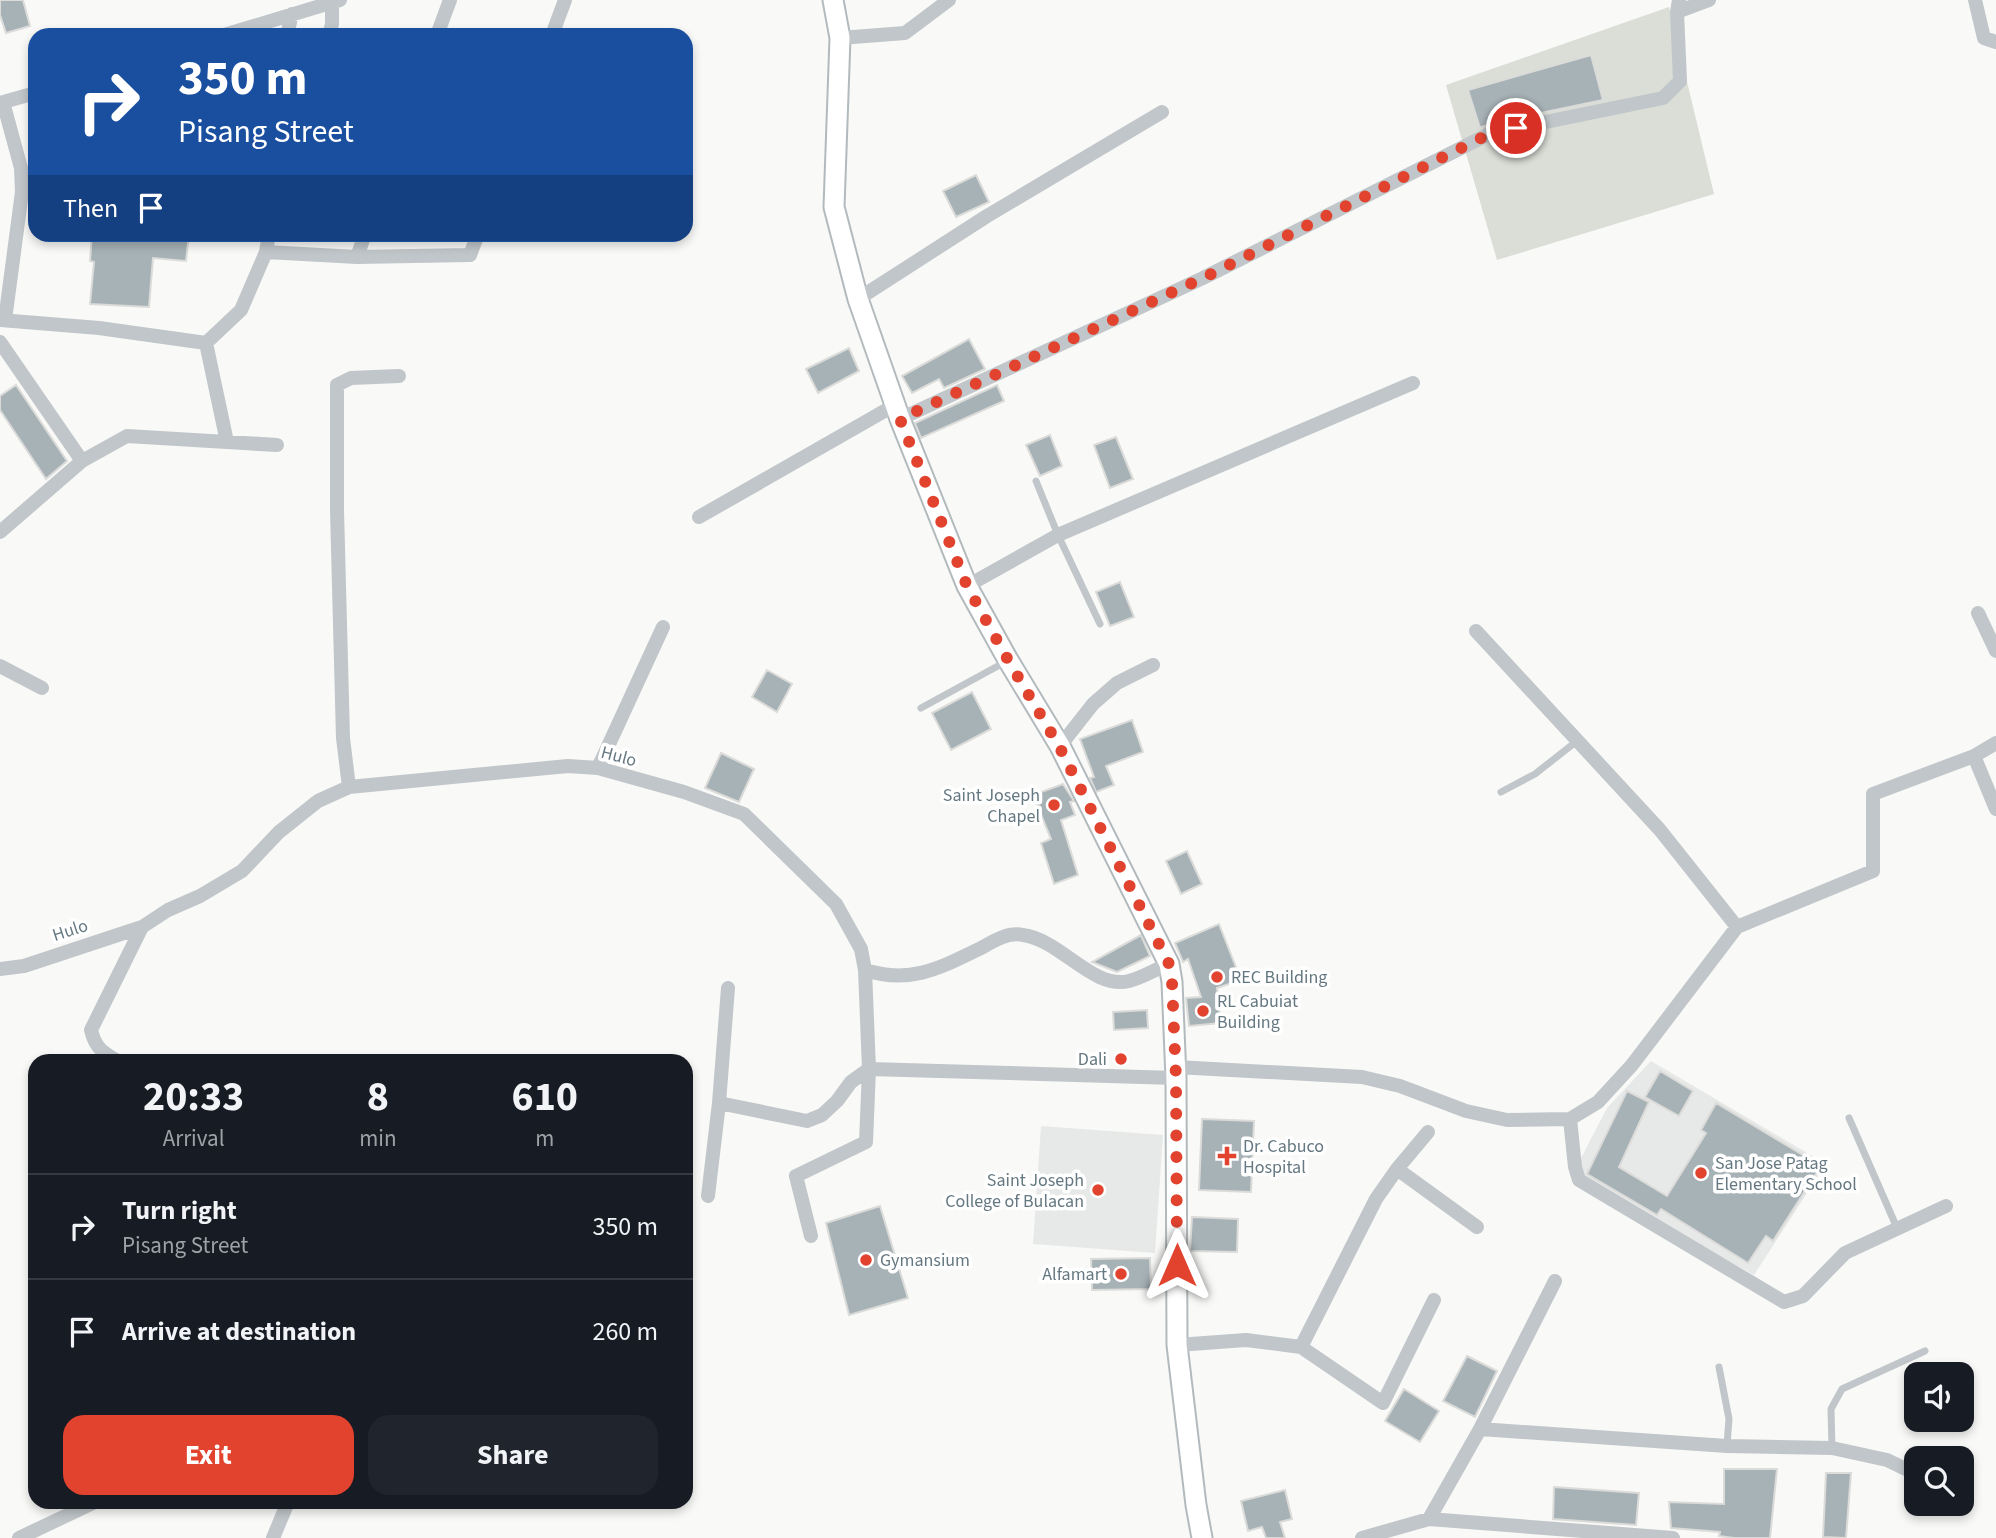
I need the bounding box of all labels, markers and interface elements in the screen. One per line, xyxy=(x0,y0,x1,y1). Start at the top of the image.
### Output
text: 350 m xyxy=(178,44,307,114)
icon: right xyxy=(63,56,154,147)
pin xyxy=(1486,98,1546,158)
text: Pisang Street xyxy=(178,109,354,155)
icon: arrive xyxy=(1497,109,1535,147)
icon: arrive xyxy=(132,189,170,227)
text: Then xyxy=(63,190,118,227)
street label: Hulo xyxy=(598,740,639,773)
place label: Saint Joseph Chapel xyxy=(943,783,1040,829)
marker: Saint Joseph Chapel xyxy=(1046,797,1062,813)
street label: Hulo xyxy=(49,913,91,948)
place label: REC Building xyxy=(1231,965,1327,990)
marker: REC Building xyxy=(1209,969,1225,985)
place label: RL Cabuiat Building xyxy=(1217,989,1298,1035)
marker: RL Cabuiat Building xyxy=(1195,1003,1211,1019)
place label: Dali xyxy=(1078,1047,1107,1072)
marker: Dali xyxy=(1113,1051,1129,1067)
text: 20:33 xyxy=(143,1067,244,1127)
text: 8 xyxy=(367,1067,389,1127)
text: 610 xyxy=(511,1067,578,1127)
text: Arrival xyxy=(163,1122,225,1155)
text: min xyxy=(359,1122,397,1155)
text: m xyxy=(535,1122,554,1155)
place label: Dr. Cabuco Hospital xyxy=(1243,1134,1324,1180)
marker: Dr. Cabuco Hospital xyxy=(1217,1146,1237,1166)
place label: San Jose Patag Elementary School xyxy=(1715,1151,1857,1197)
marker: San Jose Patag Elementary School xyxy=(1693,1165,1709,1181)
place label: Saint Joseph College of Bulacan xyxy=(945,1168,1084,1214)
marker: Saint Joseph College of Bulacan xyxy=(1090,1182,1106,1198)
text: Turn right xyxy=(122,1192,237,1229)
icon: right xyxy=(63,1208,101,1246)
text: 350 m xyxy=(592,1208,658,1245)
position arrow xyxy=(1140,1228,1214,1302)
text: Pisang Street xyxy=(122,1229,248,1262)
place label: Gymansium xyxy=(880,1248,970,1273)
marker: Gymansium xyxy=(858,1252,874,1268)
place label: Alfamart xyxy=(1042,1262,1107,1287)
marker: Alfamart xyxy=(1113,1266,1129,1282)
icon: arrive xyxy=(63,1313,101,1351)
text: Arrive at destination xyxy=(122,1313,356,1350)
text: 260 m xyxy=(592,1313,658,1350)
map controls xyxy=(1904,1362,1974,1516)
button: sound xyxy=(1904,1362,1974,1432)
button: Exit xyxy=(63,1415,354,1495)
button: Share xyxy=(368,1415,658,1495)
button: search xyxy=(1904,1446,1974,1516)

